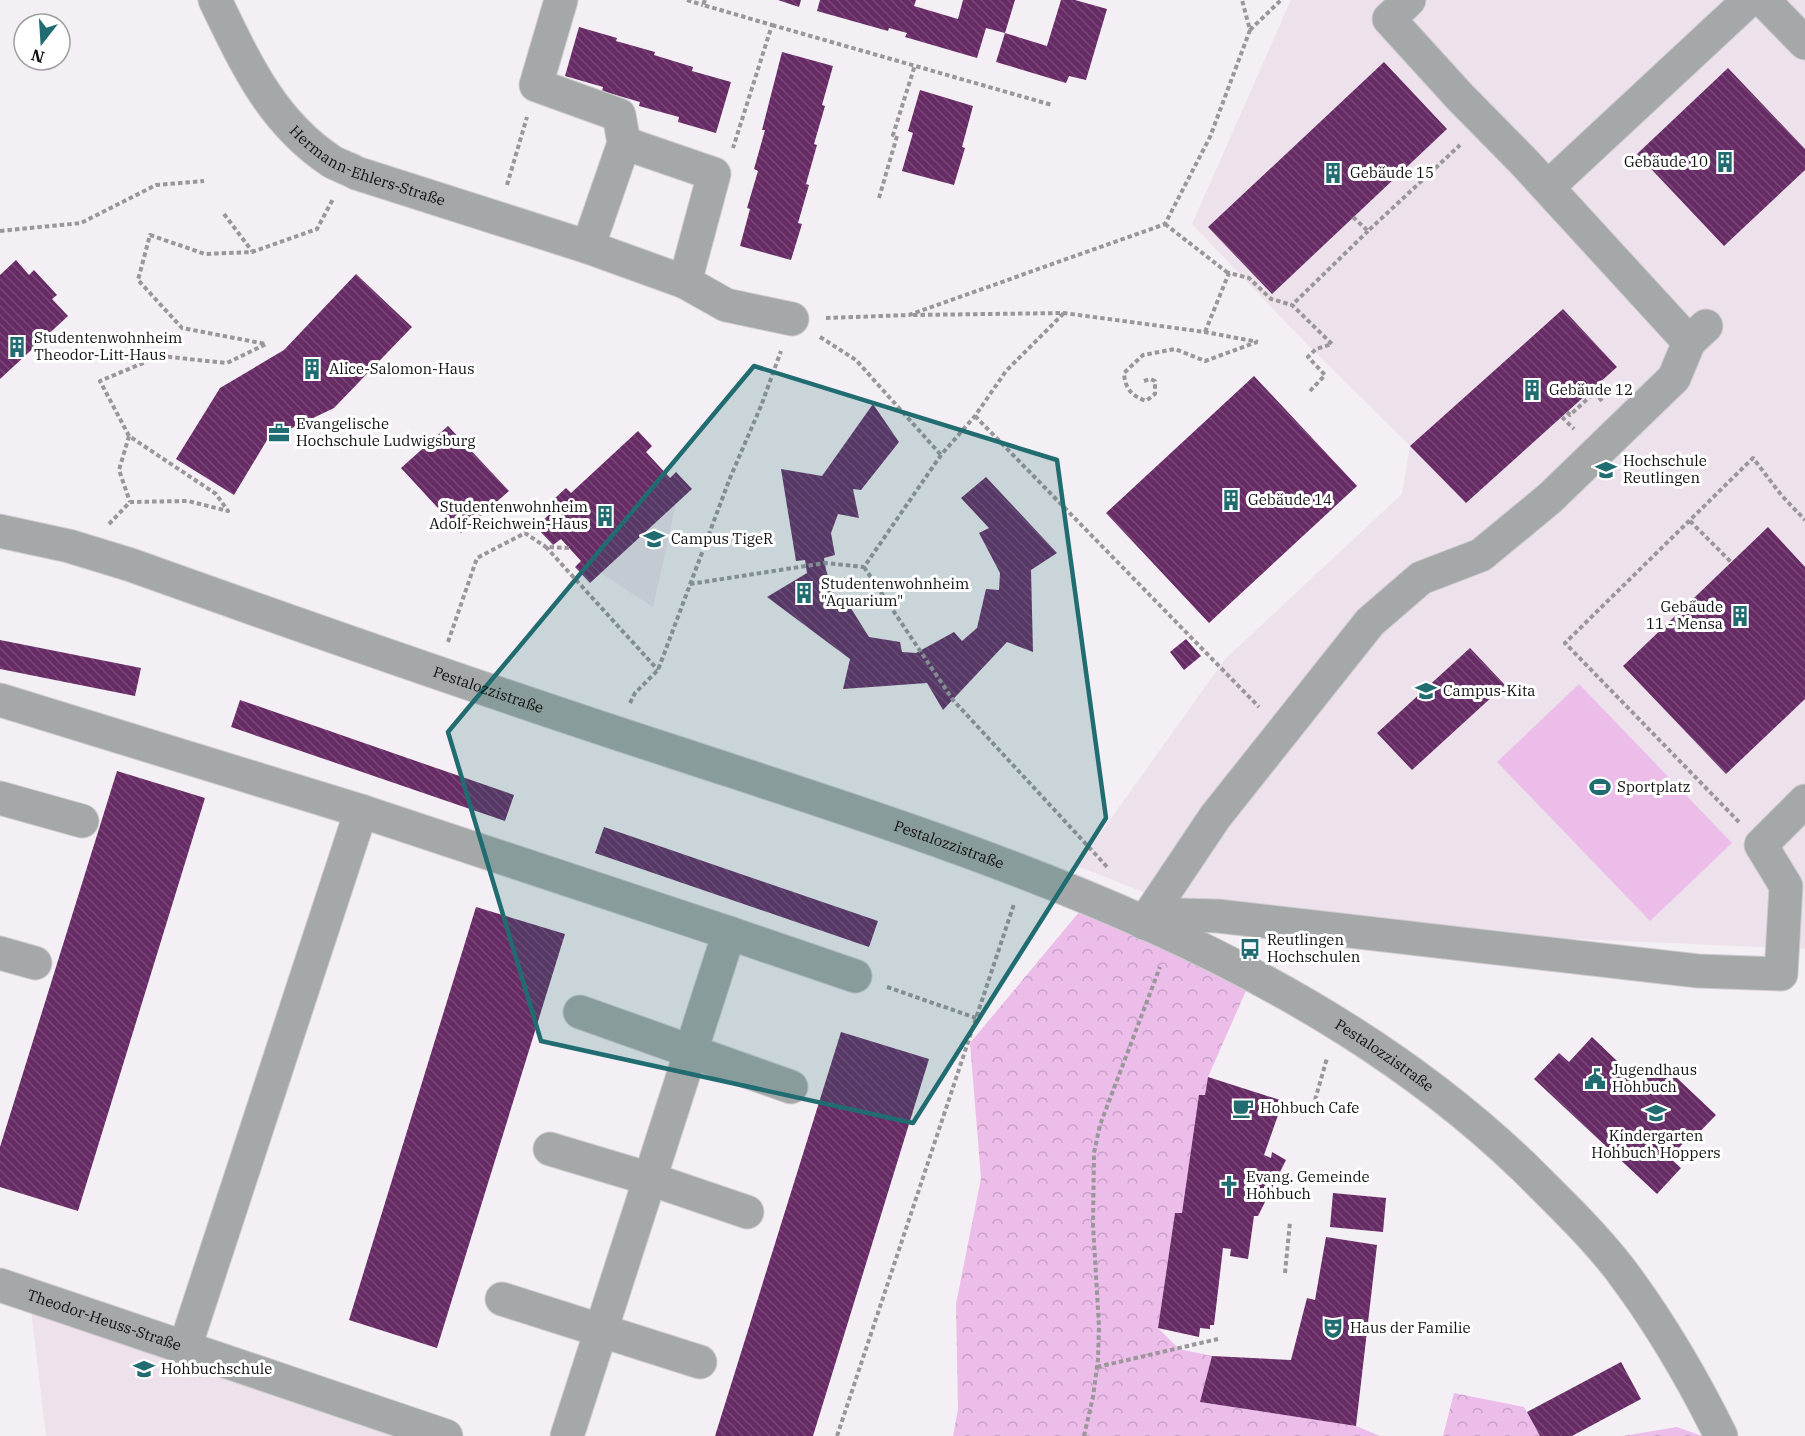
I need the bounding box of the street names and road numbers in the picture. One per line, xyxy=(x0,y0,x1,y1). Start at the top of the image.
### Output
street label: Hermann-Ehlers-Straße xyxy=(286,121,448,210)
street label: Pestalozzistraße xyxy=(431,662,546,717)
street label: Pestalozzistraße xyxy=(892,816,1007,873)
street label: Pestalozzistraße xyxy=(1332,1015,1438,1096)
street label: Theodor-Heuss-Straße xyxy=(25,1285,184,1355)

